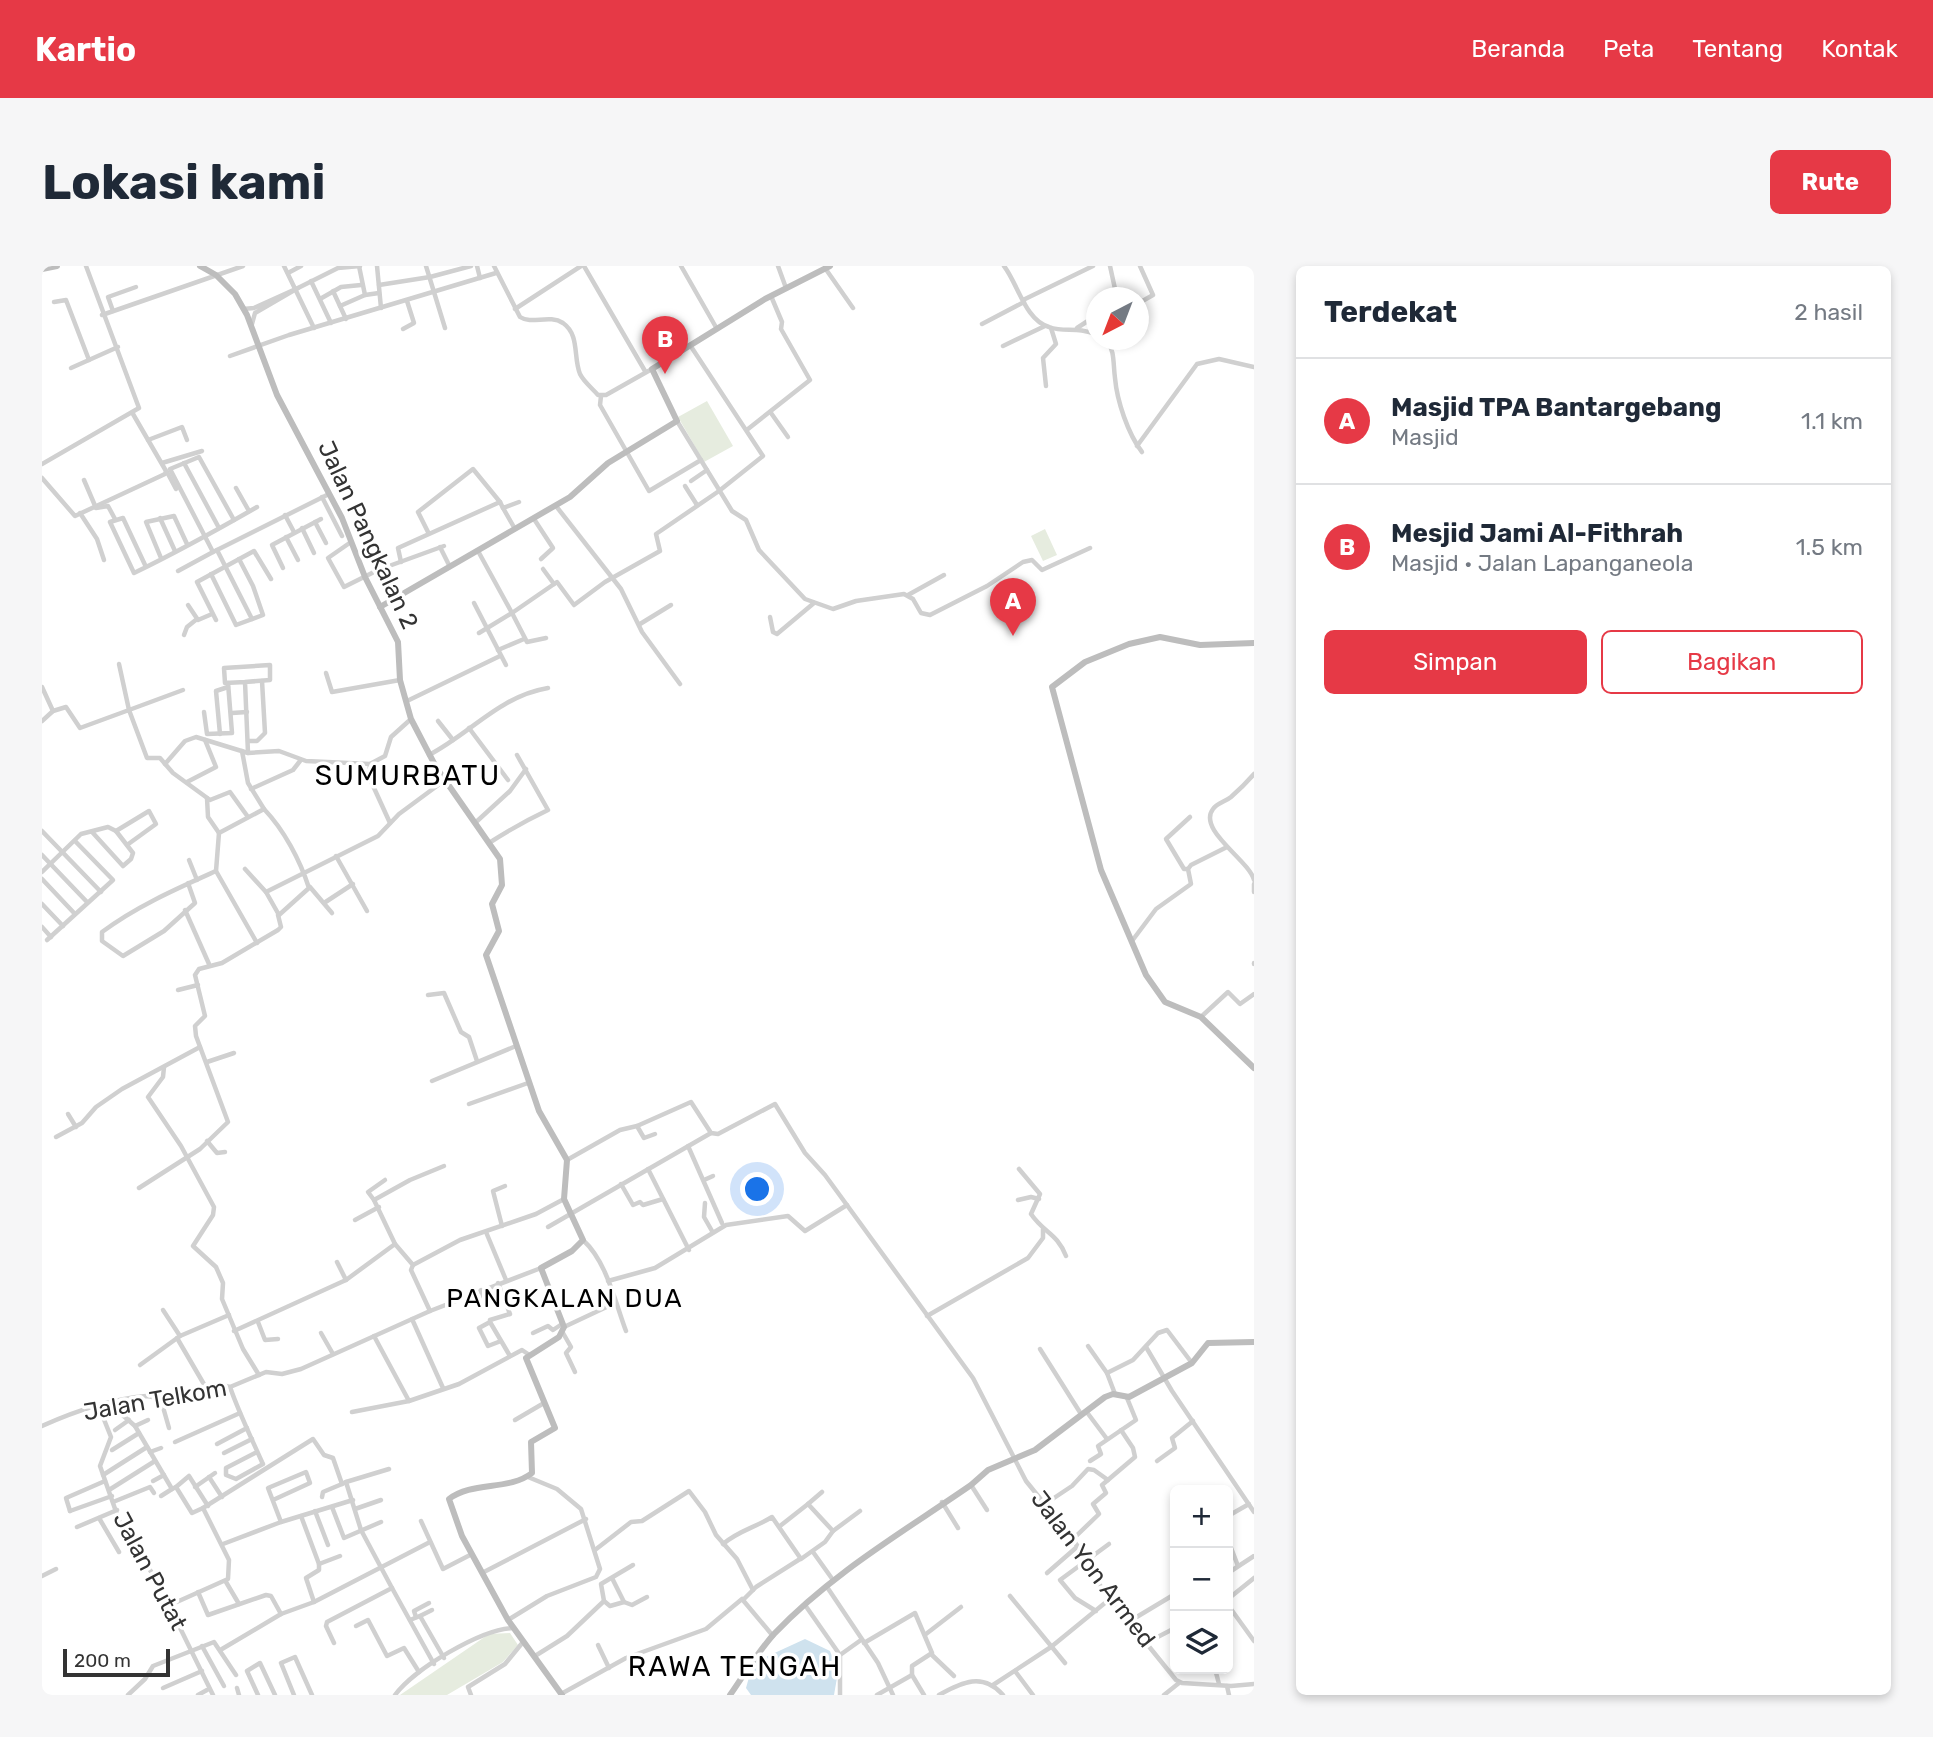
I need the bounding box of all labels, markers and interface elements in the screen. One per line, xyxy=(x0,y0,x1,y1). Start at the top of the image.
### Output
text: Kartio xyxy=(35,30,136,69)
text: Beranda xyxy=(1471,35,1565,63)
text: Peta xyxy=(1603,35,1654,63)
text: Tentang xyxy=(1692,35,1783,63)
text: Kontak xyxy=(1821,35,1898,63)
button: Rute xyxy=(1770,150,1891,214)
text: Lokasi kami xyxy=(42,153,326,211)
north arrow xyxy=(1086,287,1149,350)
text: Terdekat xyxy=(1324,294,1457,330)
text: 2 hasil xyxy=(1794,298,1863,326)
pin: B xyxy=(642,316,688,374)
text: Masjid TPA Bantargebang xyxy=(1391,392,1721,423)
text: A xyxy=(1339,407,1355,435)
text: 1.1 km xyxy=(1801,407,1863,435)
text: Masjid xyxy=(1391,423,1459,451)
street label: Jalan Pangkalan 2 xyxy=(312,437,424,633)
text: Mesjid Jami Al-Fithrah xyxy=(1391,518,1683,549)
text: B xyxy=(1339,533,1355,561)
text: 1.5 km xyxy=(1796,533,1863,561)
text: Masjid · Jalan Lapanganeola xyxy=(1391,549,1693,577)
pin: A xyxy=(990,578,1036,636)
button: Simpan xyxy=(1324,630,1587,694)
button: Bagikan xyxy=(1601,630,1863,694)
district label: SUMURBATU xyxy=(315,759,501,792)
your location xyxy=(740,1172,774,1206)
district label: PANGKALAN DUA xyxy=(446,1283,684,1314)
street label: Jalan Telkom xyxy=(81,1374,229,1426)
street label: Jalan Yon Armed xyxy=(1025,1485,1161,1653)
map controls xyxy=(1170,1485,1233,1674)
button: + xyxy=(1170,1485,1233,1548)
street label: Jalan Putat xyxy=(107,1507,193,1635)
button: − xyxy=(1170,1548,1233,1611)
button: layers xyxy=(1170,1611,1233,1674)
scale bar xyxy=(63,1646,170,1678)
text: 200 m xyxy=(74,1649,131,1672)
district label: RAWA TENGAH xyxy=(628,1650,842,1683)

